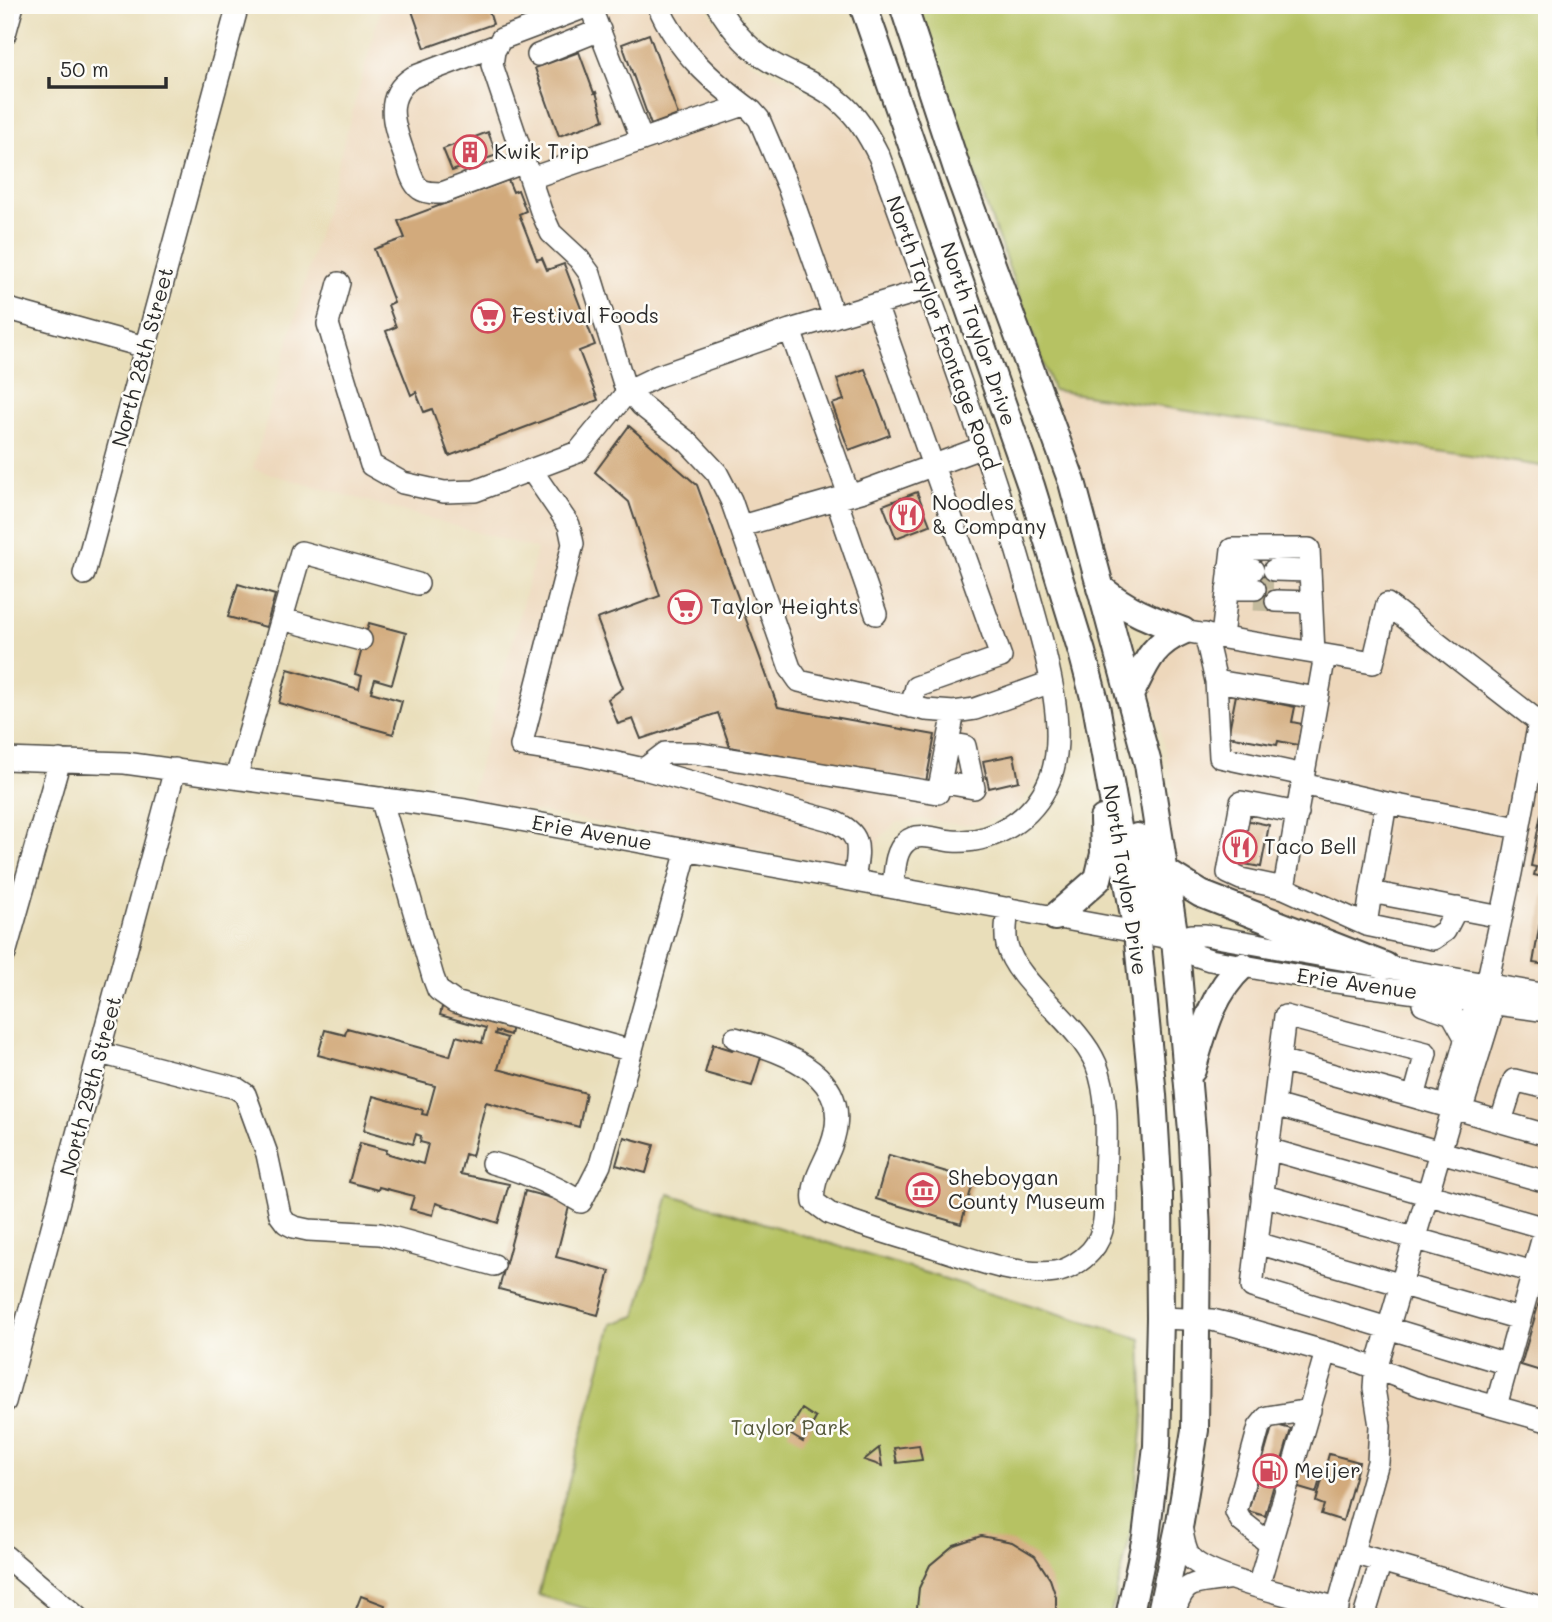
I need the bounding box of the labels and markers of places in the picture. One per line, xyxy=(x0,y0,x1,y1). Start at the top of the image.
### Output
building icon: Kwik Trip xyxy=(451,133,489,171)
place label: Kwik Trip xyxy=(494,137,589,164)
supermarket icon: Festival Foods xyxy=(469,297,507,335)
place label: Festival Foods xyxy=(512,301,659,328)
place label: Noodles & Company xyxy=(932,488,1047,539)
restaurant icon: Noodles & Company xyxy=(888,496,926,534)
supermarket icon: Taylor Heights xyxy=(666,588,704,626)
place label: Taylor Heights xyxy=(710,592,859,619)
restaurant icon: Taco Bell xyxy=(1221,828,1259,866)
place label: Taco Bell xyxy=(1264,832,1357,859)
place label: Sheboygan County Museum xyxy=(948,1163,1105,1214)
museum icon: Sheboygan County Museum xyxy=(904,1171,942,1209)
fuel station icon: Meijer xyxy=(1251,1452,1289,1490)
place label: Meijer xyxy=(1294,1456,1361,1483)

